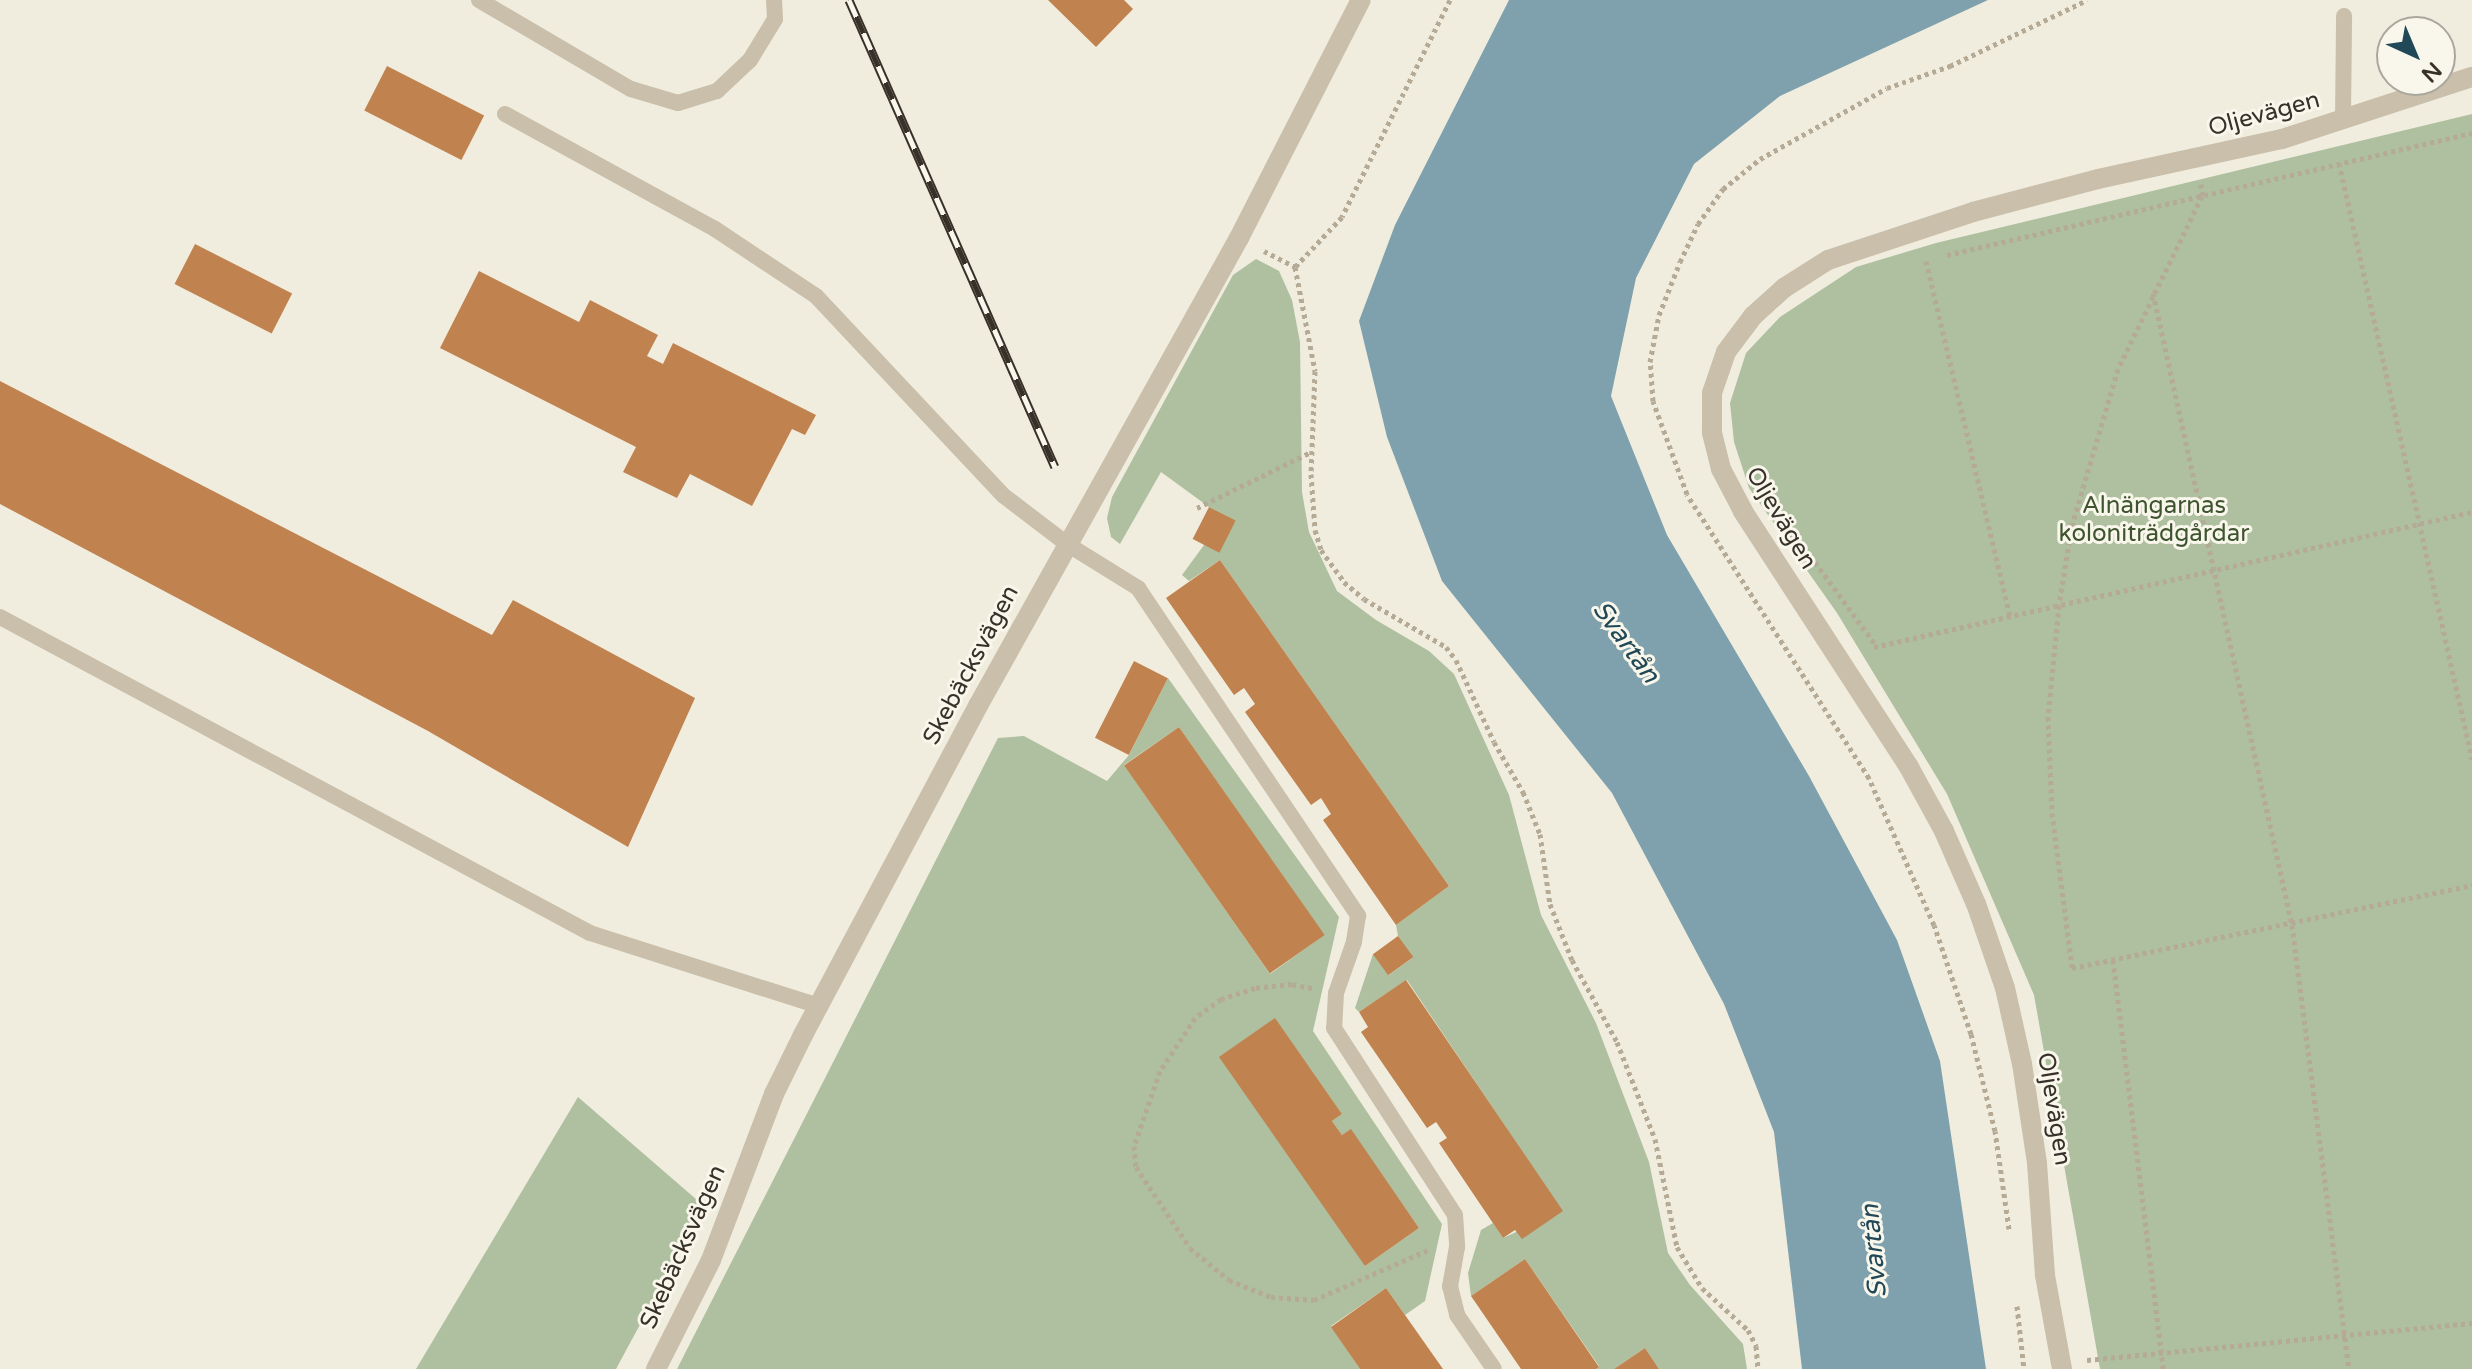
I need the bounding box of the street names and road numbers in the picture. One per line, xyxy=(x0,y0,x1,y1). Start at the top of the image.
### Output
street label: Oljevägen xyxy=(2205,85,2323,143)
street label: Oljevägen xyxy=(1739,462,1823,574)
street label: Skebäcksvägen xyxy=(917,580,1025,750)
street label: Oljevägen xyxy=(2031,1050,2077,1168)
street label: Skebäcksvägen xyxy=(634,1161,732,1333)

